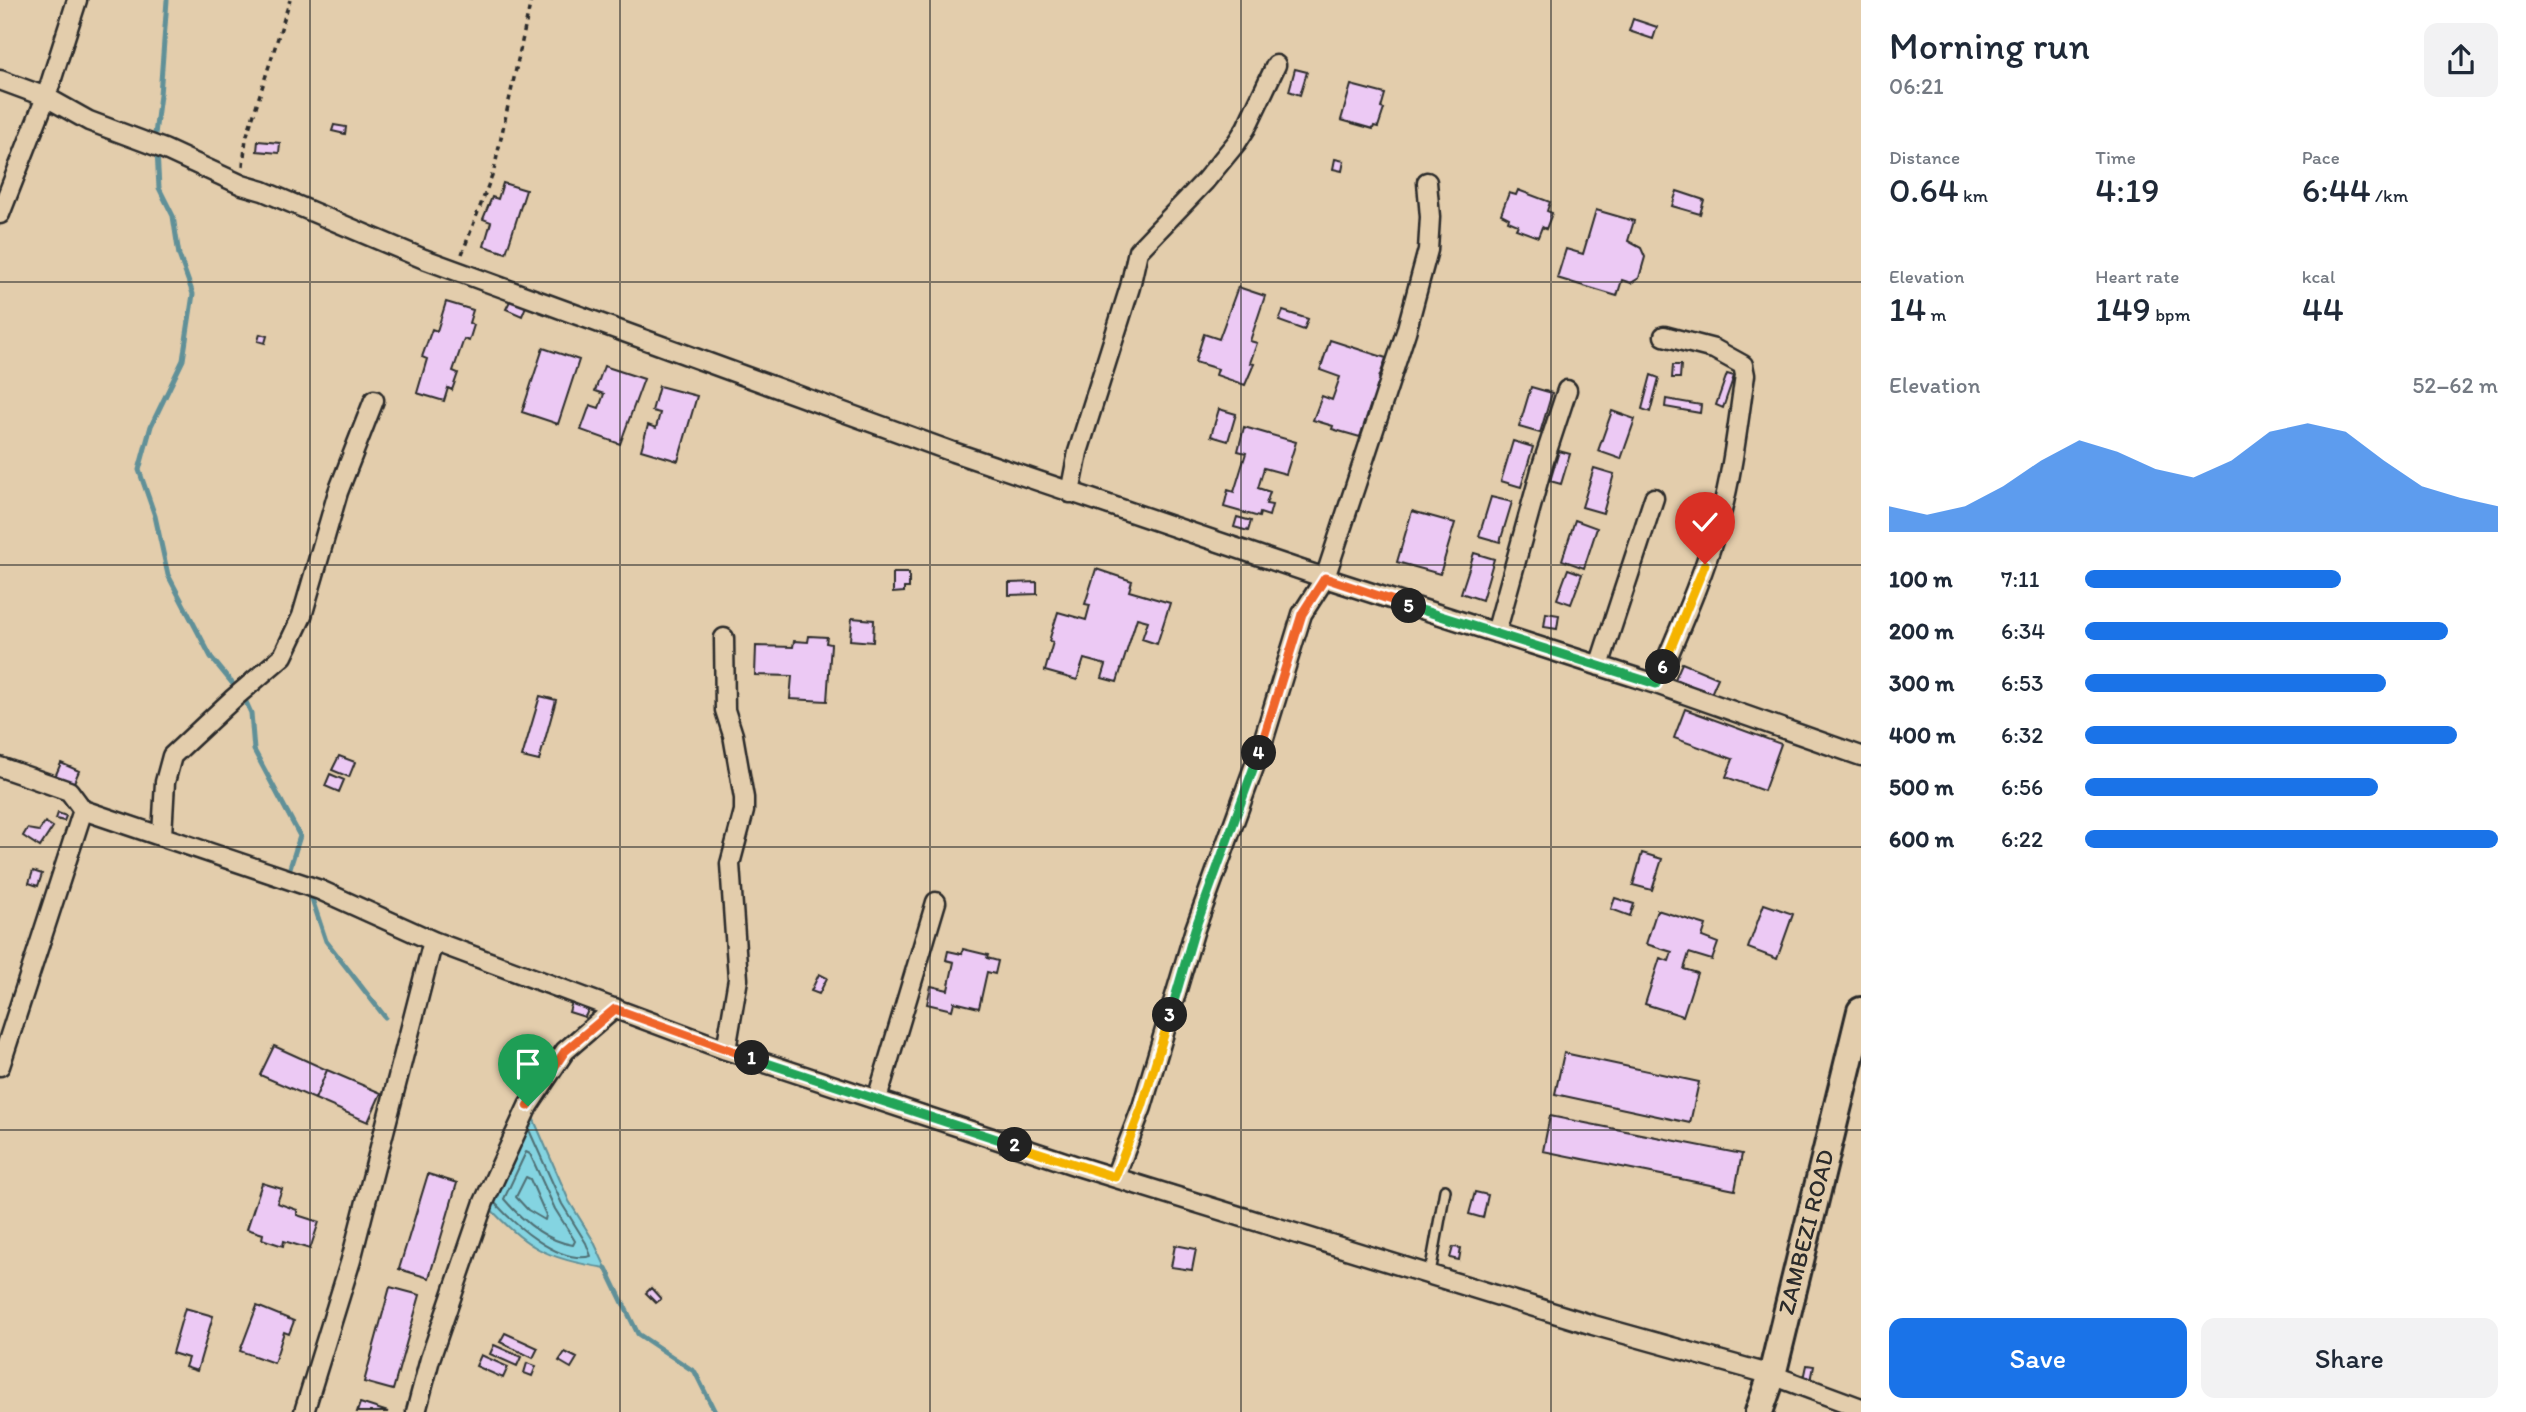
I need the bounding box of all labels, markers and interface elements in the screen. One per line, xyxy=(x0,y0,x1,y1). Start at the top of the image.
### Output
text: Morning run xyxy=(1889,23,2090,69)
button: share xyxy=(2424,23,2498,97)
text: 06:21 xyxy=(1889,72,1944,100)
text: Distance xyxy=(1889,146,1960,169)
text: Time xyxy=(2095,146,2136,169)
text: Pace xyxy=(2302,146,2340,169)
text: 0.64 xyxy=(1889,169,1959,211)
text: 4:19 xyxy=(2095,169,2159,211)
text: 6:44 xyxy=(2302,169,2371,211)
text: km xyxy=(1959,184,1988,207)
text: /km xyxy=(2371,184,2408,207)
text: Elevation xyxy=(1889,265,1965,288)
text: Heart rate xyxy=(2095,265,2179,288)
text: kcal xyxy=(2302,265,2335,288)
text: 14 xyxy=(1889,288,1926,330)
text: 149 xyxy=(2095,288,2151,330)
text: 44 xyxy=(2302,288,2344,330)
text: m xyxy=(1926,303,1947,326)
text: bpm xyxy=(2151,303,2190,326)
text: Elevation xyxy=(1889,371,1980,399)
text: 52–62 m xyxy=(2412,371,2498,399)
pin xyxy=(1675,492,1735,564)
icon: check xyxy=(1686,503,1724,541)
text: 100 m xyxy=(1889,565,1953,593)
text: 7:11 xyxy=(2001,565,2039,593)
pin: 5 xyxy=(1392,588,1426,624)
text: 5 xyxy=(1404,594,1413,617)
text: 200 m xyxy=(1889,617,1954,645)
text: 6:34 xyxy=(2001,617,2045,645)
pin: 6 xyxy=(1646,650,1680,684)
text: 6 xyxy=(1657,655,1668,678)
text: 300 m xyxy=(1889,669,1954,697)
text: 6:53 xyxy=(2001,669,2043,697)
text: 400 m xyxy=(1889,721,1956,749)
text: 6:32 xyxy=(2001,721,2043,749)
pin: 4 xyxy=(1242,736,1276,770)
text: 4 xyxy=(1253,741,1264,764)
text: 500 m xyxy=(1889,773,1954,801)
text: 6:56 xyxy=(2001,773,2043,801)
text: 600 m xyxy=(1889,825,1954,853)
text: 6:22 xyxy=(2001,825,2043,853)
pin: 3 xyxy=(1152,998,1188,1032)
text: 3 xyxy=(1164,1003,1175,1026)
pin xyxy=(498,1034,558,1106)
pin: 1 xyxy=(734,1040,770,1076)
icon: arrive xyxy=(509,1045,547,1083)
text: 1 xyxy=(747,1046,756,1069)
pin: 2 xyxy=(998,1128,1032,1162)
text: 2 xyxy=(1010,1133,1020,1156)
street label: ZAMBEZI ROAD xyxy=(1771,1146,1840,1317)
button: Save xyxy=(1889,1318,2187,1398)
button: Share xyxy=(2201,1318,2498,1398)

